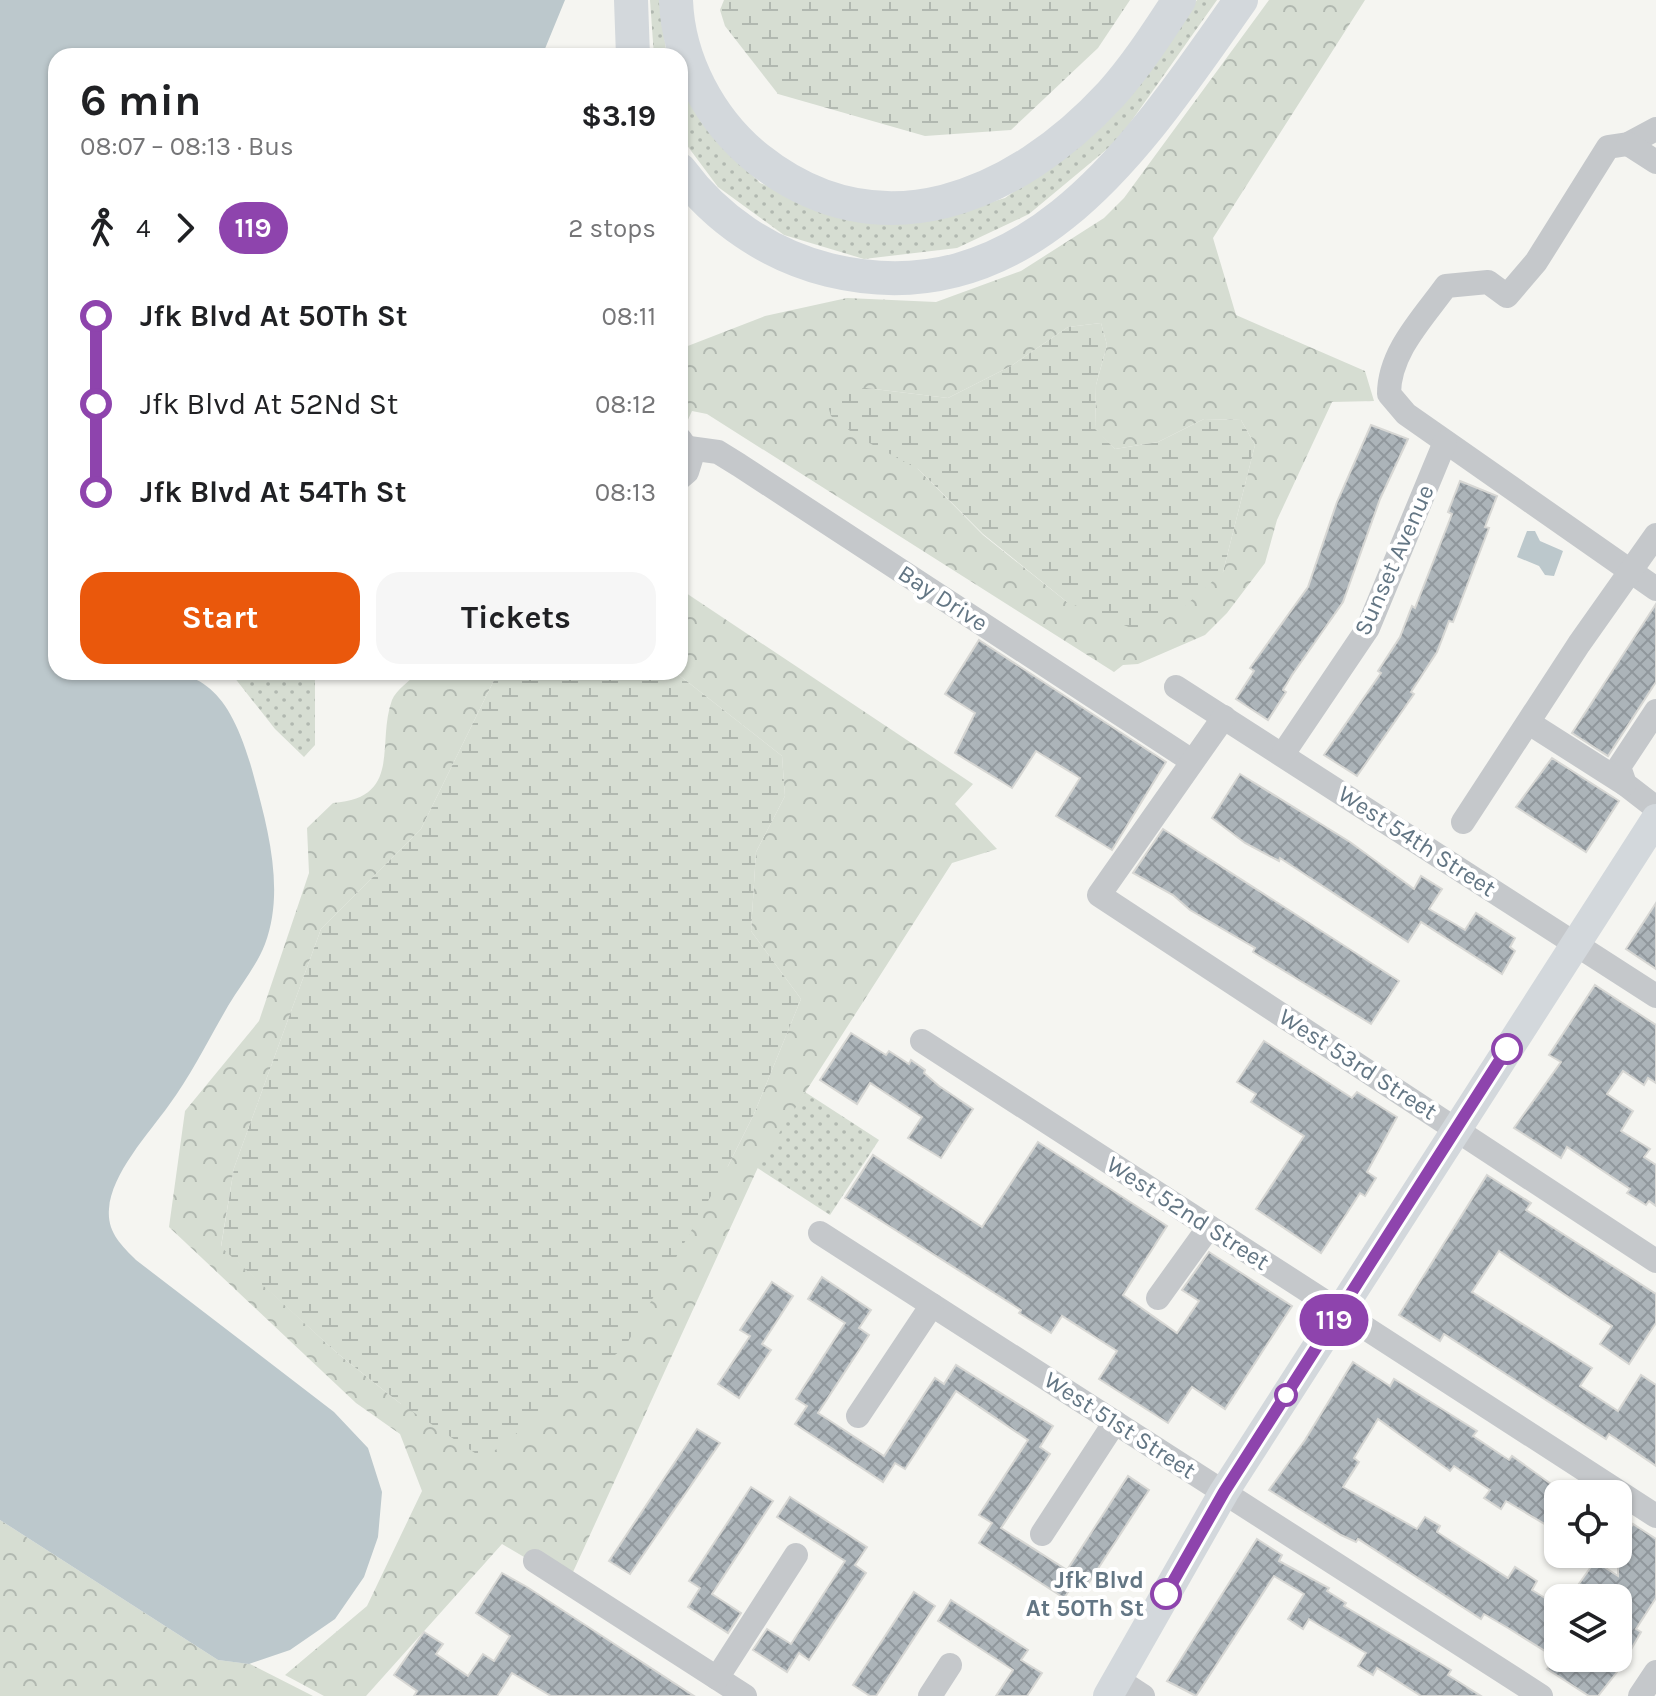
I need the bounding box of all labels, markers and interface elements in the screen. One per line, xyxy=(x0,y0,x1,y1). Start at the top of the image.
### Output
text: 6 min xyxy=(80,75,201,126)
text: $3.19 xyxy=(581,98,656,134)
text: 08:07 – 08:13 · Bus xyxy=(80,131,294,162)
icon: walk xyxy=(80,206,124,250)
icon: forward xyxy=(163,206,207,250)
text: 119 xyxy=(235,211,272,244)
text: 4 xyxy=(136,213,151,244)
text: 2 stops xyxy=(568,213,656,244)
text: Jfk Blvd At 50Th St xyxy=(140,298,408,334)
text: 08:11 xyxy=(601,301,656,332)
text: Jfk Blvd At 52Nd St xyxy=(140,386,398,422)
text: 08:12 xyxy=(595,389,656,420)
text: Jfk Blvd At 54Th St xyxy=(140,474,407,510)
text: 08:13 xyxy=(595,477,656,508)
street label: Sunset Avenue xyxy=(1348,480,1440,640)
street label: Bay Drive xyxy=(893,559,993,637)
button: Start xyxy=(80,572,360,664)
button: Tickets xyxy=(376,572,656,664)
street label: West 54th Street xyxy=(1333,780,1501,902)
street label: West 53rd Street xyxy=(1274,1003,1442,1125)
unlabelled marker xyxy=(1492,1034,1522,1064)
street label: West 52nd Street xyxy=(1102,1150,1274,1276)
line badge: 119 xyxy=(1288,1294,1380,1346)
text: 119 xyxy=(1315,1303,1353,1336)
street label: West 51st Street xyxy=(1039,1366,1201,1484)
unlabelled marker xyxy=(1275,1384,1297,1406)
map controls xyxy=(1544,1480,1632,1672)
button: locate xyxy=(1544,1480,1632,1568)
place label: Jfk Blvd At 50Th St xyxy=(1026,1566,1144,1622)
marker: Jfk Blvd At 50Th St xyxy=(1151,1579,1181,1609)
button: layers xyxy=(1544,1584,1632,1672)

